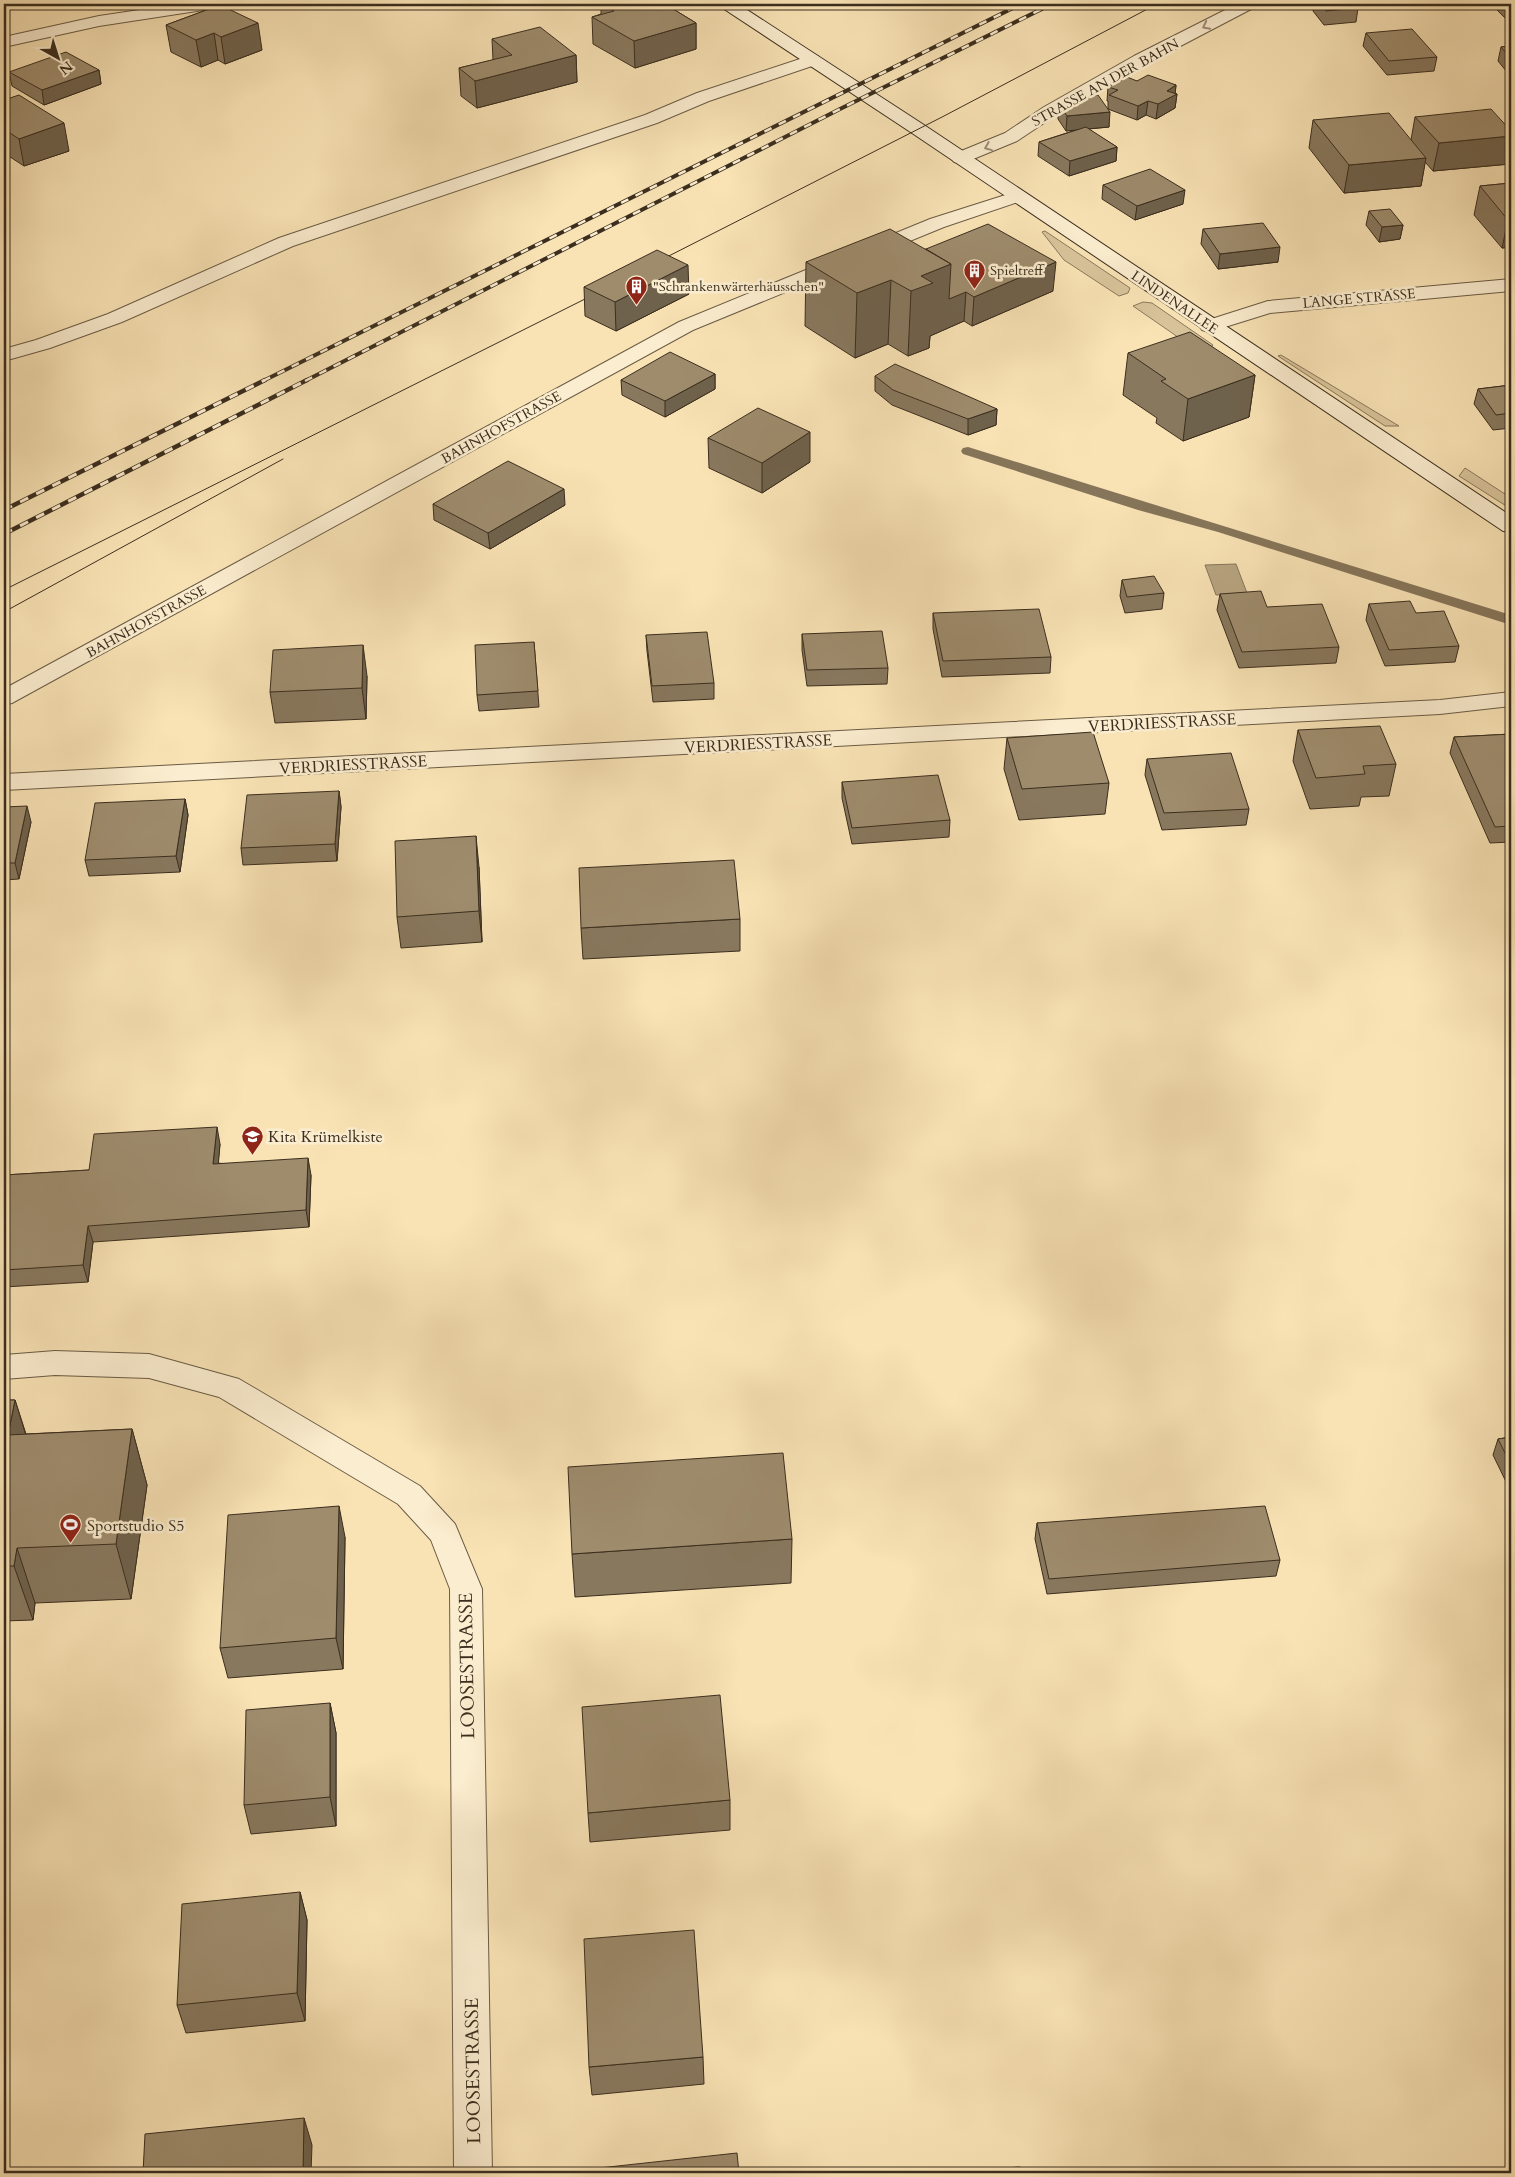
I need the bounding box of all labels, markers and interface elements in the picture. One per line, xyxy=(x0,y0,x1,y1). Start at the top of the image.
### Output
one-way arrow xyxy=(1202,20,1211,30)
north arrow xyxy=(32,32,82,82)
street label: STRASSE AN DER BAHN xyxy=(1028,34,1182,131)
text: N xyxy=(55,57,77,79)
one-way arrow xyxy=(984,141,993,152)
building icon: Spieltreff xyxy=(962,258,986,289)
place label: Spieltreff xyxy=(990,261,1045,280)
street label: LINDENALLEE xyxy=(1127,266,1222,339)
building icon: "Schrankenwärterhäusschen" xyxy=(625,274,649,305)
place label: "Schrankenwärterhäusschen" xyxy=(653,277,824,296)
street label: LANGE STRASSE xyxy=(1302,284,1417,313)
street label: BAHNHOFSTRASSE xyxy=(438,386,565,468)
street label: BAHNHOFSTRASSE xyxy=(83,580,210,662)
street label: VERDRIESSTRASSE xyxy=(1087,708,1237,738)
street label: VERDRIESSTRASSE xyxy=(683,729,833,759)
street label: VERDRIESSTRASSE xyxy=(278,750,428,780)
school or university icon: Kita Krümelkiste xyxy=(240,1124,264,1155)
place label: Kita Krümelkiste xyxy=(268,1126,383,1148)
sports icon: Sportstudio S5 xyxy=(59,1513,83,1544)
place label: Sportstudio S5 xyxy=(87,1515,184,1537)
street label: LOOSESTRASSE xyxy=(453,1593,481,1739)
street label: LOOSESTRASSE xyxy=(459,1998,487,2144)

